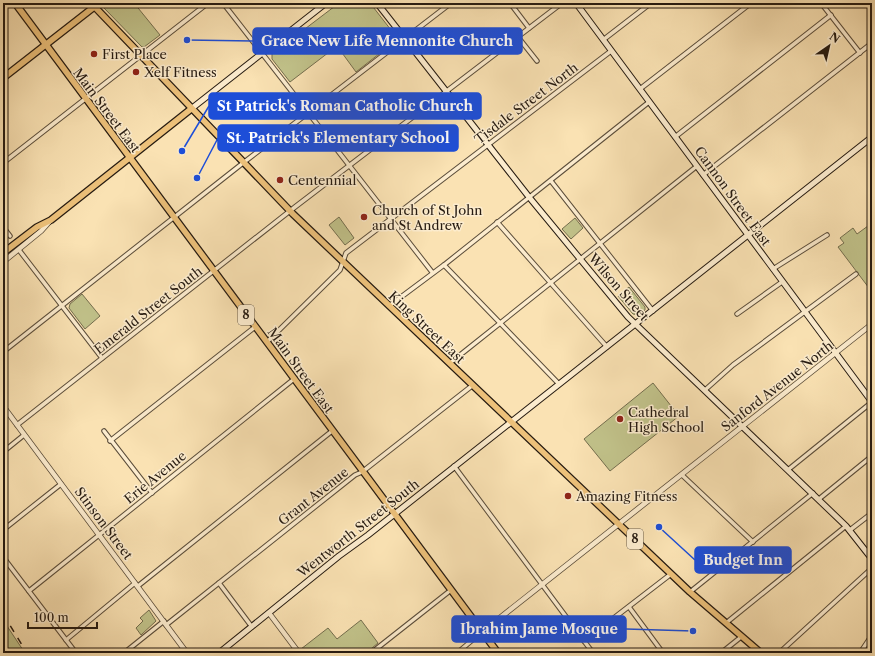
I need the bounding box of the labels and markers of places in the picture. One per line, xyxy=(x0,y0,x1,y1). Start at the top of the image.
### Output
callout: Grace New Life Mennonite Church xyxy=(253,28,522,54)
place label: First Place xyxy=(102,46,167,62)
marker: First Place xyxy=(89,49,99,59)
place label: Xelf Fitness xyxy=(143,64,217,80)
marker: Xelf Fitness xyxy=(131,67,141,77)
callout: St Patrick's Roman Catholic Church xyxy=(209,93,481,119)
callout: St. Patrick's Elementary School xyxy=(218,125,458,151)
place label: Centennial xyxy=(288,172,356,188)
marker: Centennial xyxy=(275,175,285,185)
place label: Church of St John and St Andrew xyxy=(372,202,482,233)
marker: Church of St John and St Andrew xyxy=(359,212,369,222)
place label: Cathedral High School xyxy=(628,404,704,435)
marker: Cathedral High School xyxy=(615,414,625,424)
place label: Amazing Fitness xyxy=(575,488,678,504)
marker: Amazing Fitness xyxy=(563,491,573,501)
callout: Budget Inn xyxy=(695,547,791,573)
callout: Ibrahim Jame Mosque xyxy=(452,616,626,642)

